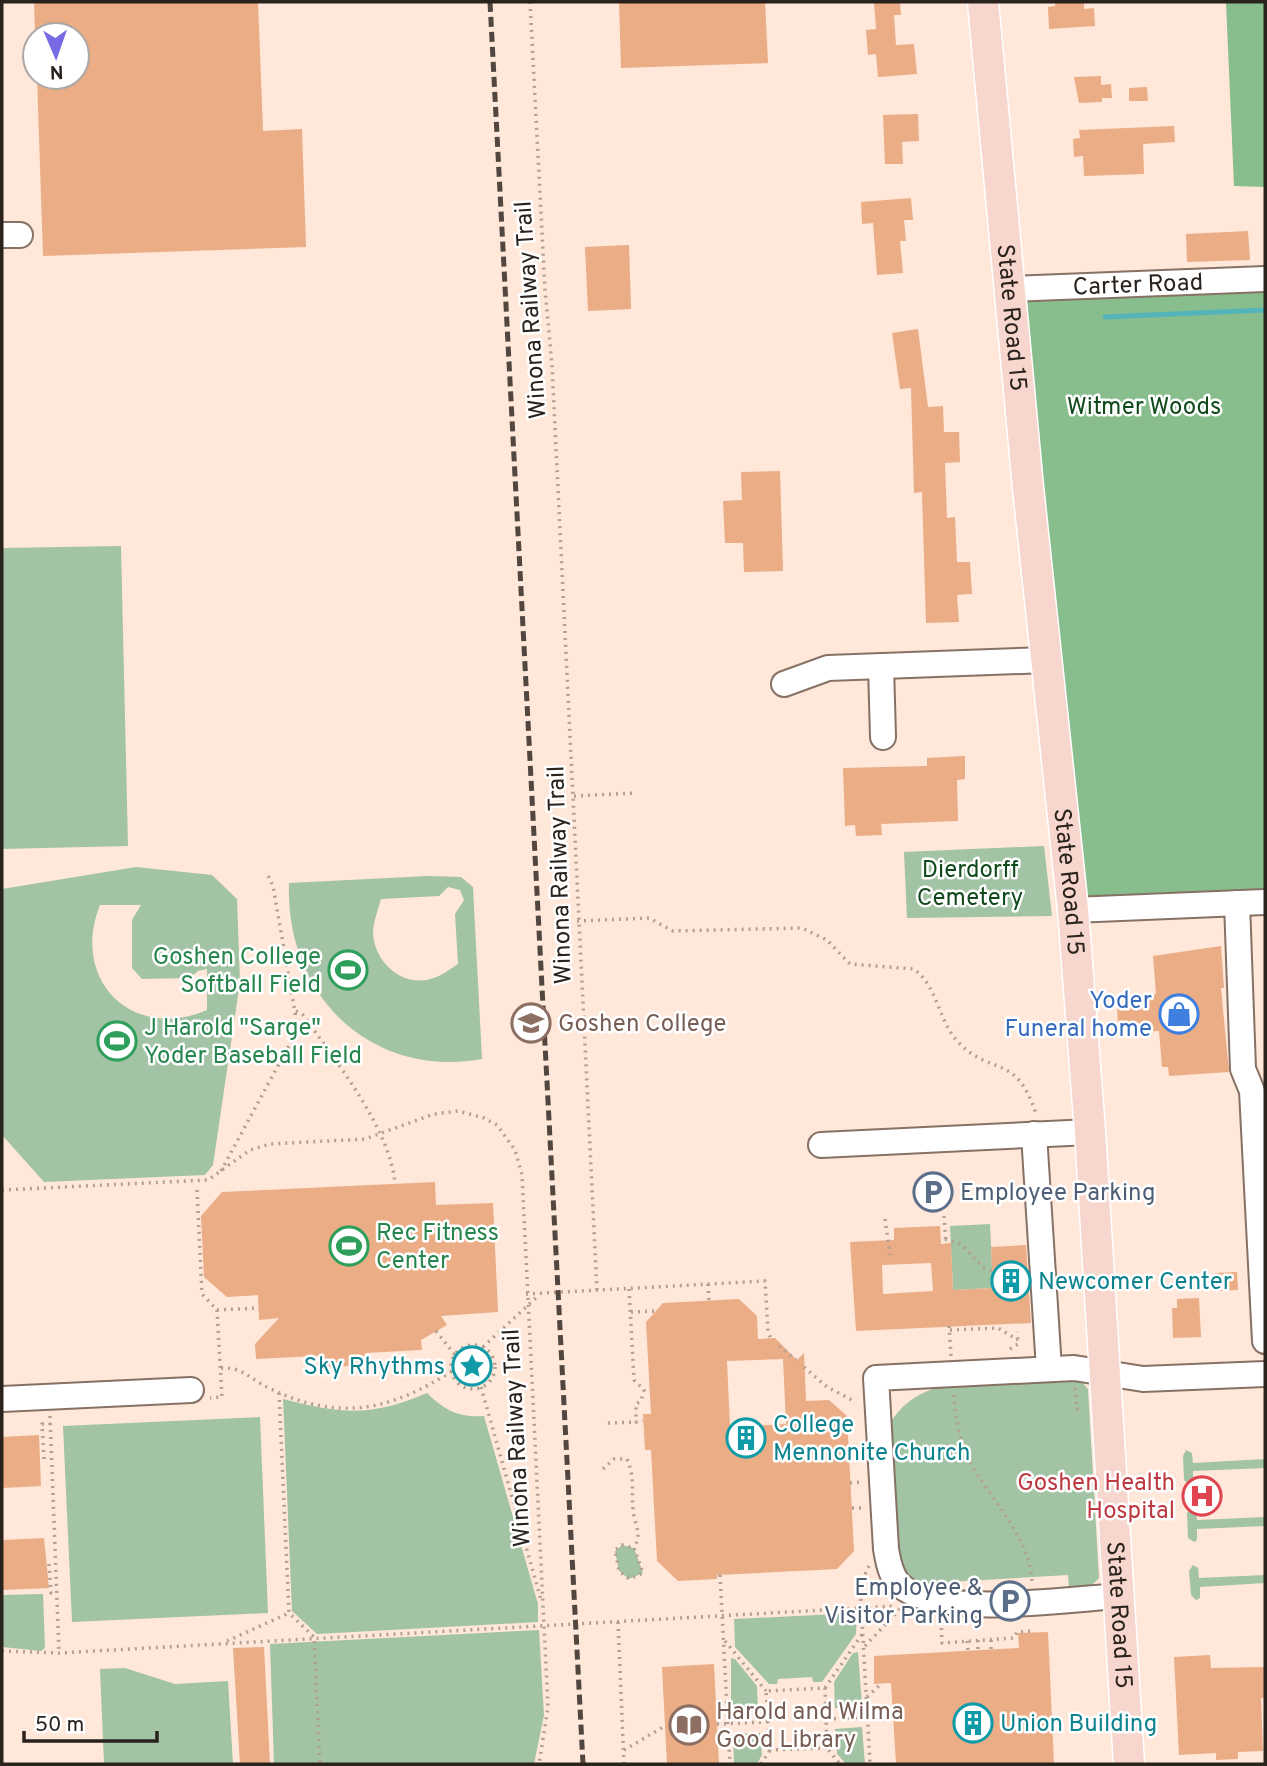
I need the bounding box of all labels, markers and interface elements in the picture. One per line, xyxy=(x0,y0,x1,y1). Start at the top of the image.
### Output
north arrow xyxy=(21,21,91,91)
text: N xyxy=(49,59,64,83)
street label: Winona Railway Trail xyxy=(509,200,555,420)
street label: State Road 15 xyxy=(989,243,1032,393)
street label: Carter Road xyxy=(1072,268,1204,304)
park label: Witmer Woods xyxy=(1067,393,1221,423)
street label: Winona Railway Trail xyxy=(542,765,580,985)
street label: State Road 15 xyxy=(1045,807,1089,957)
park label: Dierdorff Cemetery xyxy=(917,856,1023,914)
place label: Goshen College Softball Field xyxy=(153,943,321,1001)
sports icon: Goshen College Softball Field xyxy=(327,949,369,991)
place label: Yoder Funeral home xyxy=(1004,987,1152,1045)
shop icon: Yoder Funeral home xyxy=(1158,993,1200,1035)
school or university icon: Goshen College xyxy=(510,1002,552,1044)
place label: Goshen College xyxy=(558,1010,726,1040)
place label: J Harold "Sarge" Yoder Baseball Field xyxy=(144,1014,362,1072)
sports icon: J Harold "Sarge" Yoder Baseball Field xyxy=(96,1020,138,1062)
parking icon: Employee Parking xyxy=(912,1171,954,1213)
place label: Employee Parking xyxy=(960,1179,1156,1209)
place label: Rec Fitness Center xyxy=(376,1219,499,1277)
sports icon: Rec Fitness Center xyxy=(328,1225,370,1267)
building icon: Newcomer Center xyxy=(990,1260,1032,1302)
place label: Newcomer Center xyxy=(1038,1268,1232,1298)
street label: Winona Railway Trail xyxy=(497,1328,539,1548)
place icon: Sky Rhythms xyxy=(451,1345,493,1387)
place label: Sky Rhythms xyxy=(304,1353,445,1383)
place label: College Mennonite Church xyxy=(773,1411,970,1469)
building icon: College Mennonite Church xyxy=(725,1417,767,1459)
place label: Goshen Health Hospital xyxy=(1017,1469,1175,1527)
hospital icon: Goshen Health Hospital xyxy=(1181,1475,1223,1517)
street label: State Road 15 xyxy=(1098,1540,1137,1690)
place label: Employee & Visitor Parking xyxy=(824,1574,983,1632)
parking icon: Employee & Visitor Parking xyxy=(989,1580,1031,1622)
place label: Harold and Wilma Good Library xyxy=(716,1698,904,1756)
scale bar xyxy=(24,1700,158,1744)
building icon: Union Building xyxy=(952,1702,994,1744)
library icon: Harold and Wilma Good Library xyxy=(668,1704,710,1746)
place label: Union Building xyxy=(1000,1710,1157,1740)
text: 50 m xyxy=(35,1712,84,1739)

